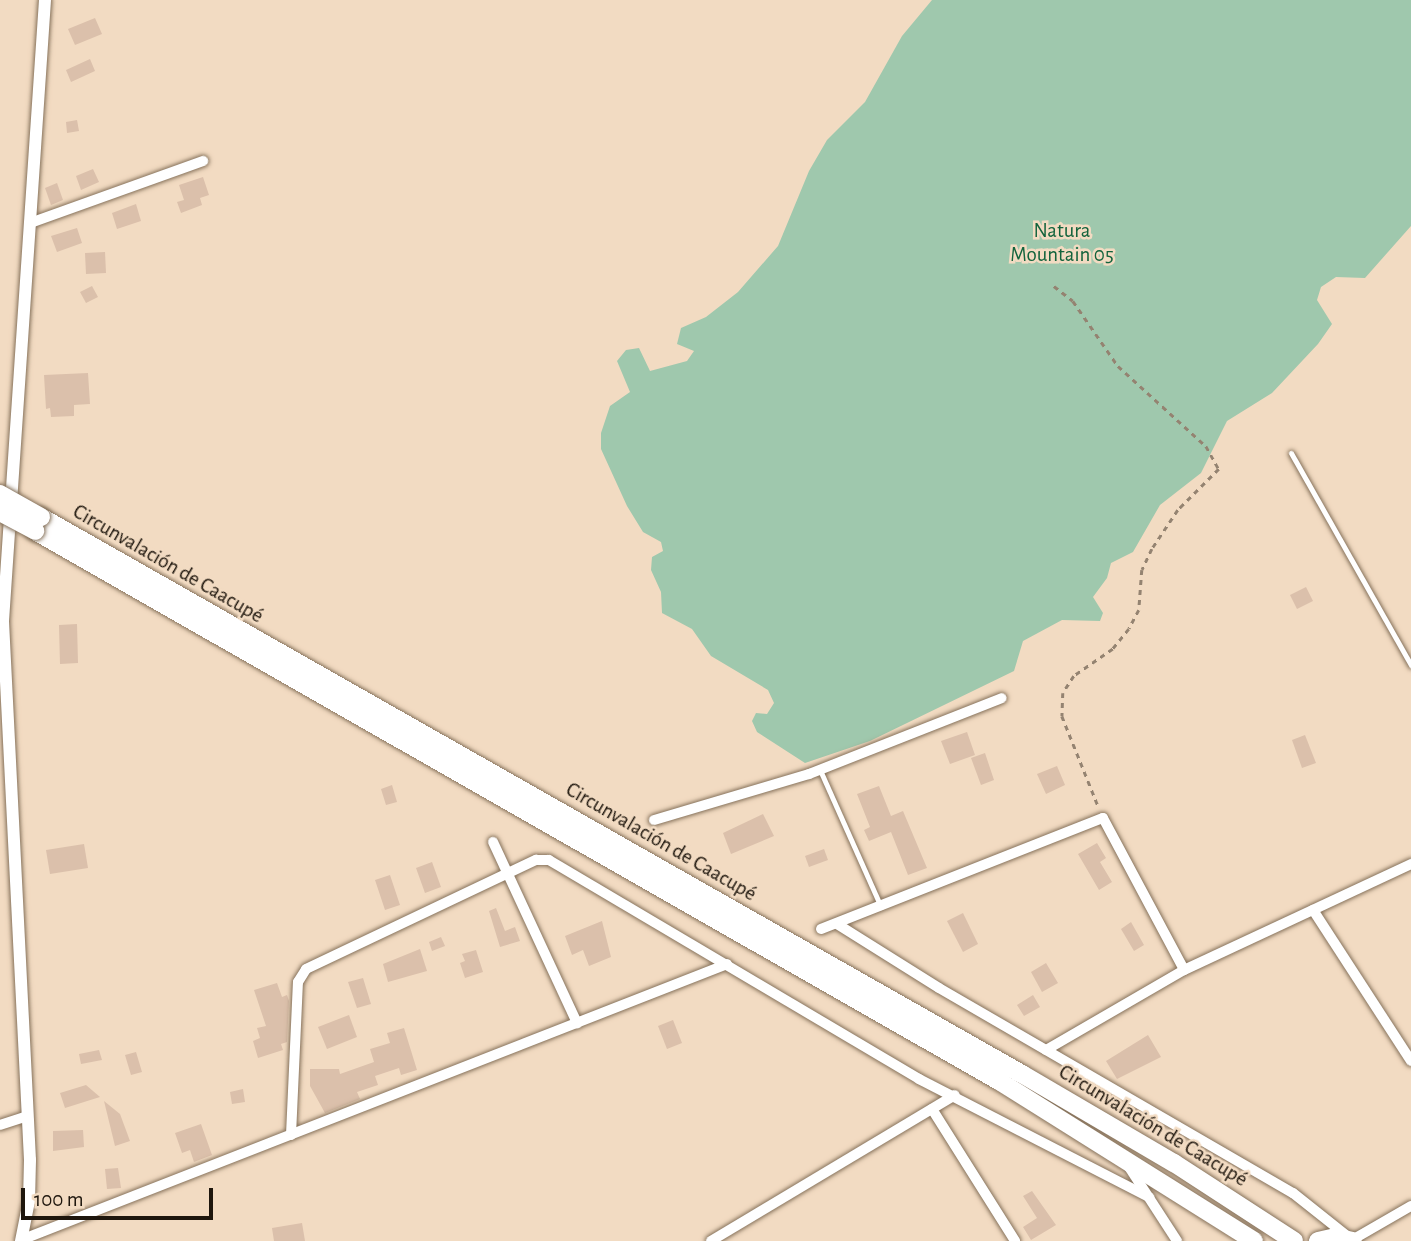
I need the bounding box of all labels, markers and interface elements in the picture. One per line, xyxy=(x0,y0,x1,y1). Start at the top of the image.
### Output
park label: Natura Mountain 05 xyxy=(1010,218,1114,268)
street label: Circunvalación de Caacupé xyxy=(68,499,268,629)
street label: Circunvalación de Caacupé xyxy=(561,777,761,907)
street label: Circunvalación de Caacupé xyxy=(1054,1060,1252,1192)
scale bar xyxy=(24,1174,217,1218)
text: 100 m xyxy=(34,1189,84,1210)

